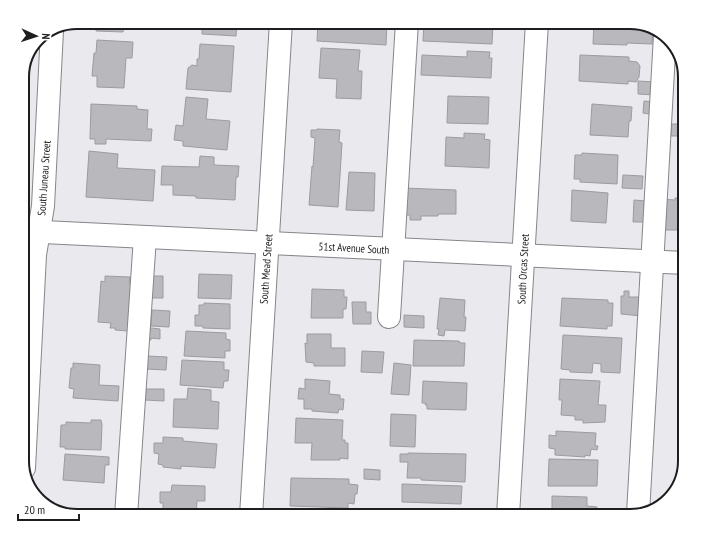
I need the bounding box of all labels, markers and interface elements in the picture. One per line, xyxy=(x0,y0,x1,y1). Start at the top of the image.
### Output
north arrow xyxy=(16,16,56,56)
text: N xyxy=(39,33,53,40)
street label: South Juneau Street xyxy=(34,140,54,216)
street label: South Mead Street xyxy=(257,233,275,305)
street label: South Orcas Street xyxy=(514,233,532,305)
street label: 51st Avenue South xyxy=(318,239,390,257)
scale bar xyxy=(18,496,79,522)
text: 20 m xyxy=(24,502,45,517)

